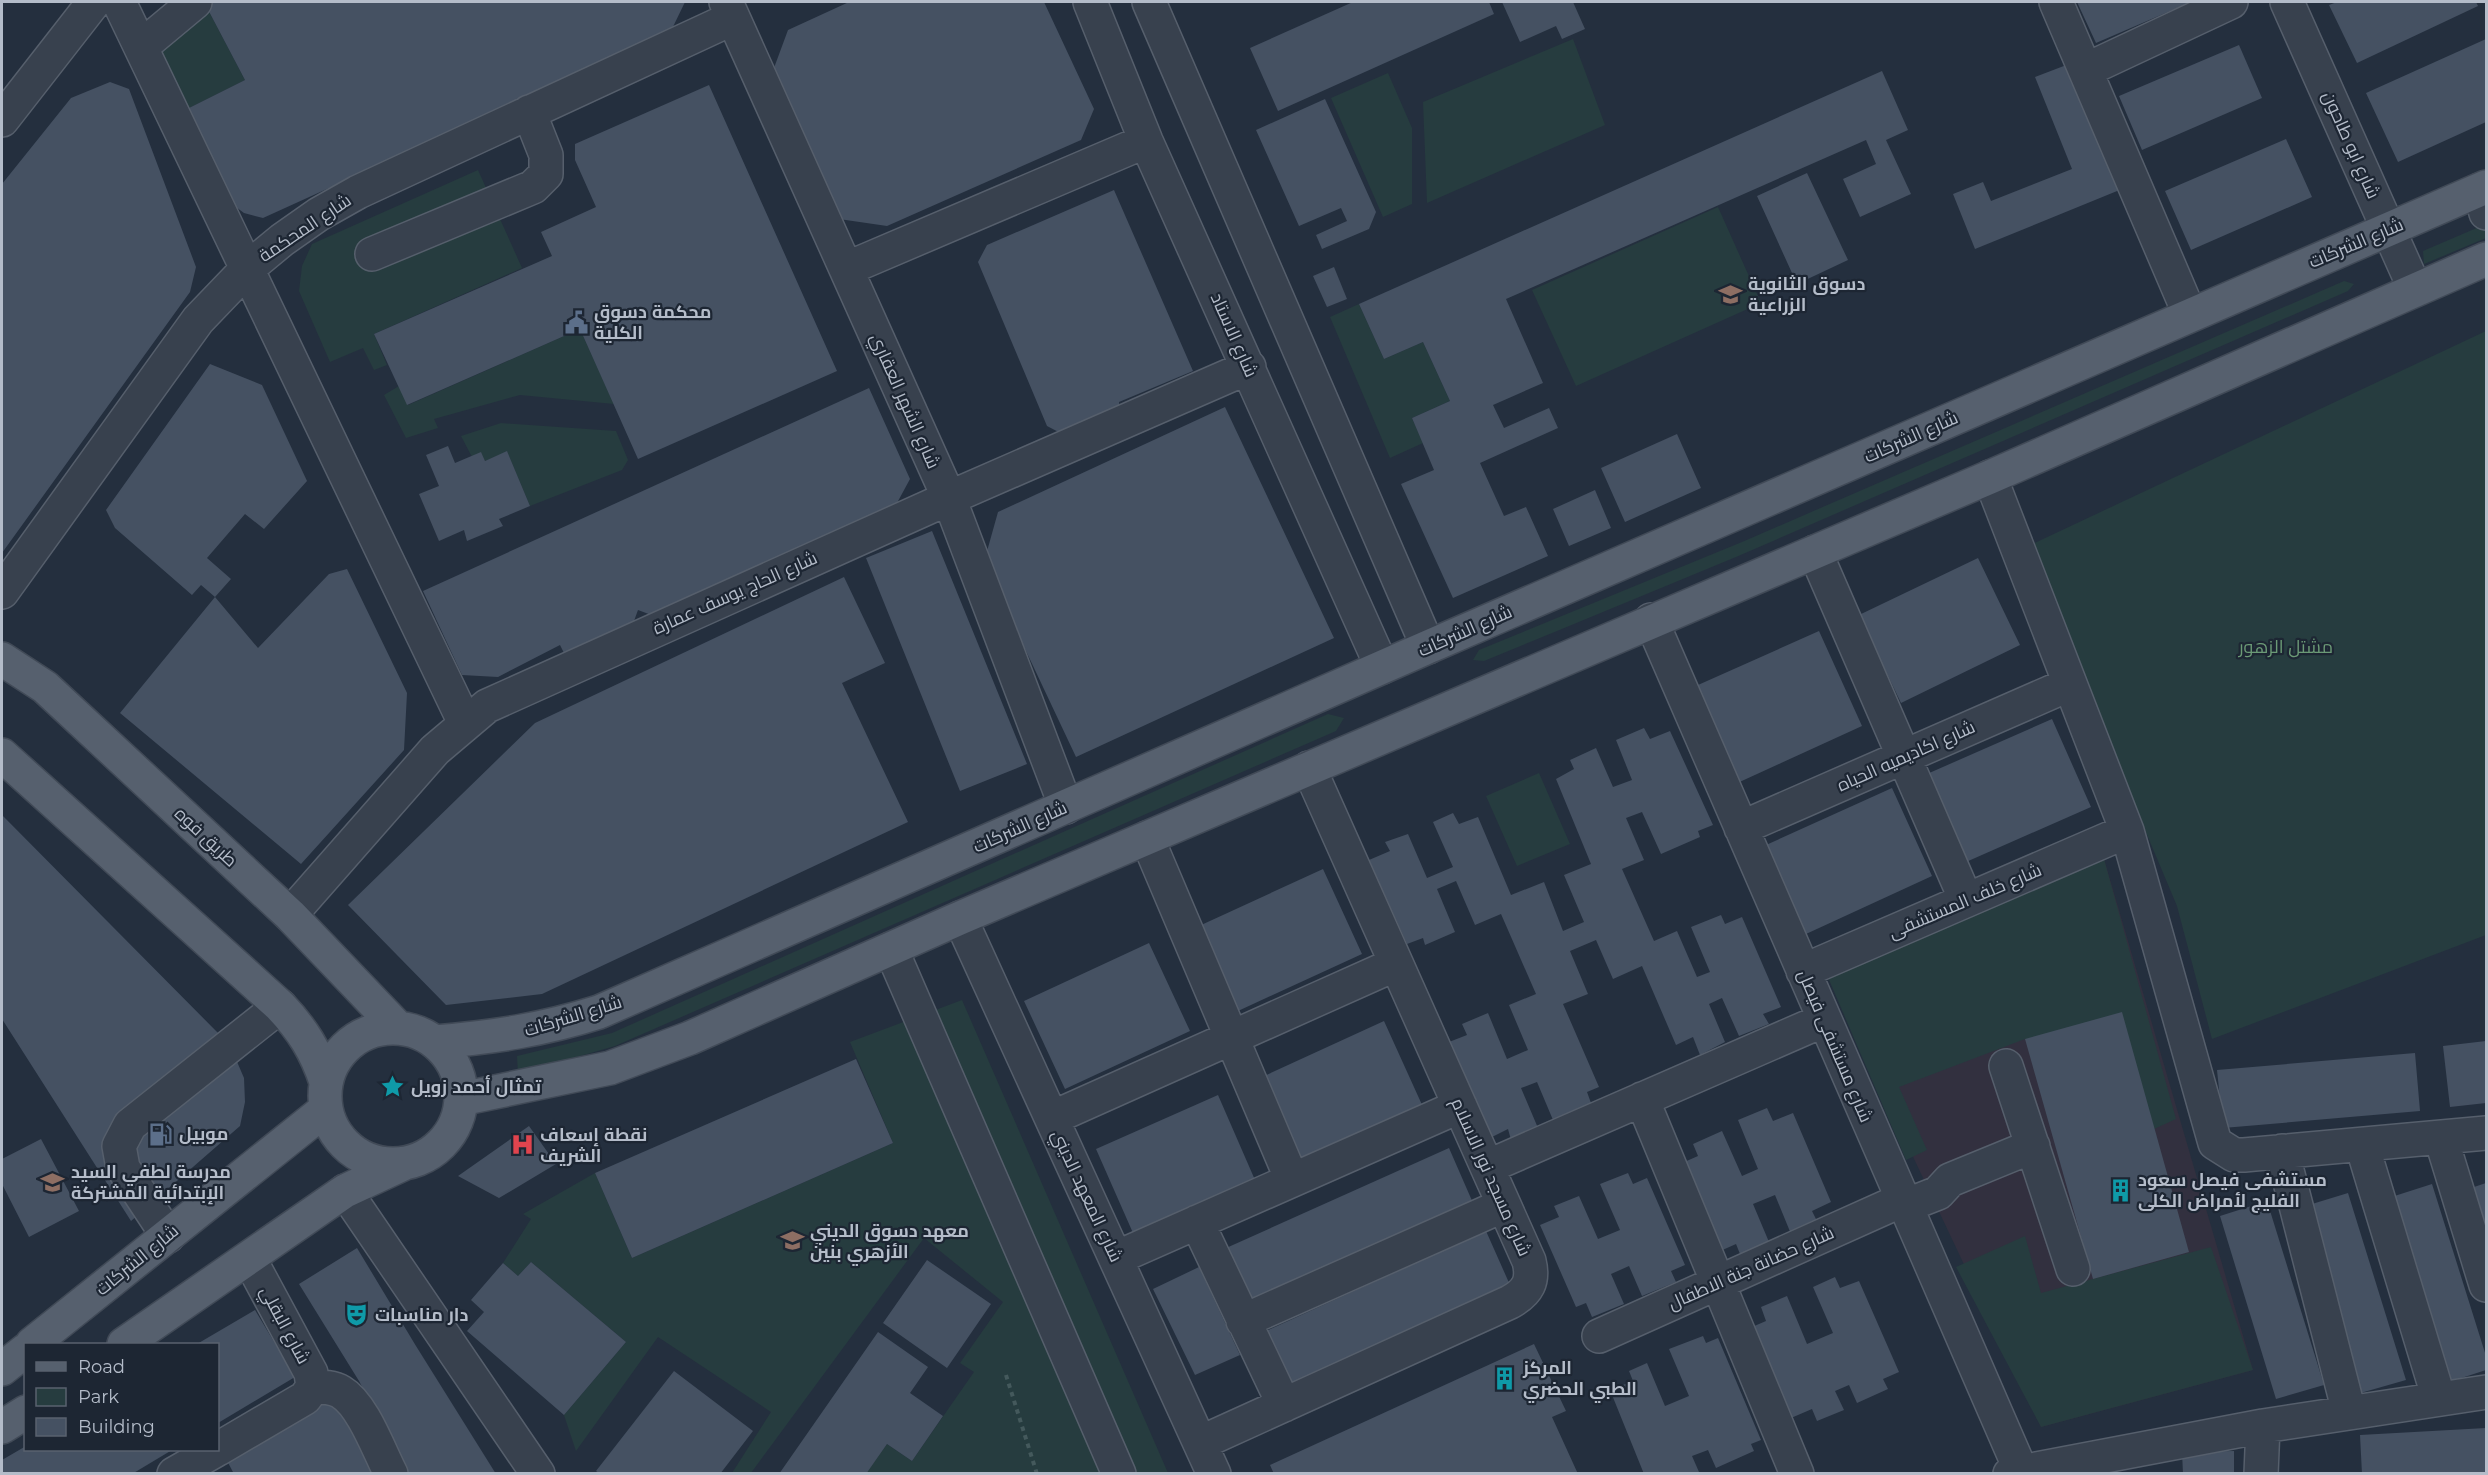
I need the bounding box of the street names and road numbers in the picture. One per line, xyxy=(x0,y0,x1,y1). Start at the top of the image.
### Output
street label: شارع ابو طاحون xyxy=(2317,88,2385,203)
street label: شارع المحكمة xyxy=(255,189,356,268)
street label: شارع الشركات xyxy=(2305,213,2407,274)
street label: شارع الاستاد xyxy=(1205,289,1262,381)
street label: شارع الشهر العقاري xyxy=(863,330,945,473)
street label: شارع الشركات xyxy=(1861,406,1962,468)
street label: شارع الحاج يوسف عمارة xyxy=(649,547,821,640)
street label: شارع الشركات xyxy=(1415,600,1516,662)
street label: شارع اكاديميه الحياه xyxy=(1834,716,1979,797)
street label: شارع الشركات xyxy=(970,796,1071,858)
street label: طريق فوه xyxy=(169,802,242,872)
street label: شارع خلف المستشفى xyxy=(1885,859,2045,944)
street label: شارع مستشفى فيصل xyxy=(1792,966,1877,1126)
street label: شارع الشركات xyxy=(522,991,625,1042)
street label: شارع مسجد نور الاسلام xyxy=(1445,1094,1536,1260)
street label: شارع المعهد الديني xyxy=(1044,1126,1127,1267)
street label: شارع الشركات xyxy=(91,1220,184,1301)
street label: شارع حضانة جنة الاطفال xyxy=(1665,1222,1838,1315)
street label: شارع البقلي xyxy=(253,1282,315,1369)

